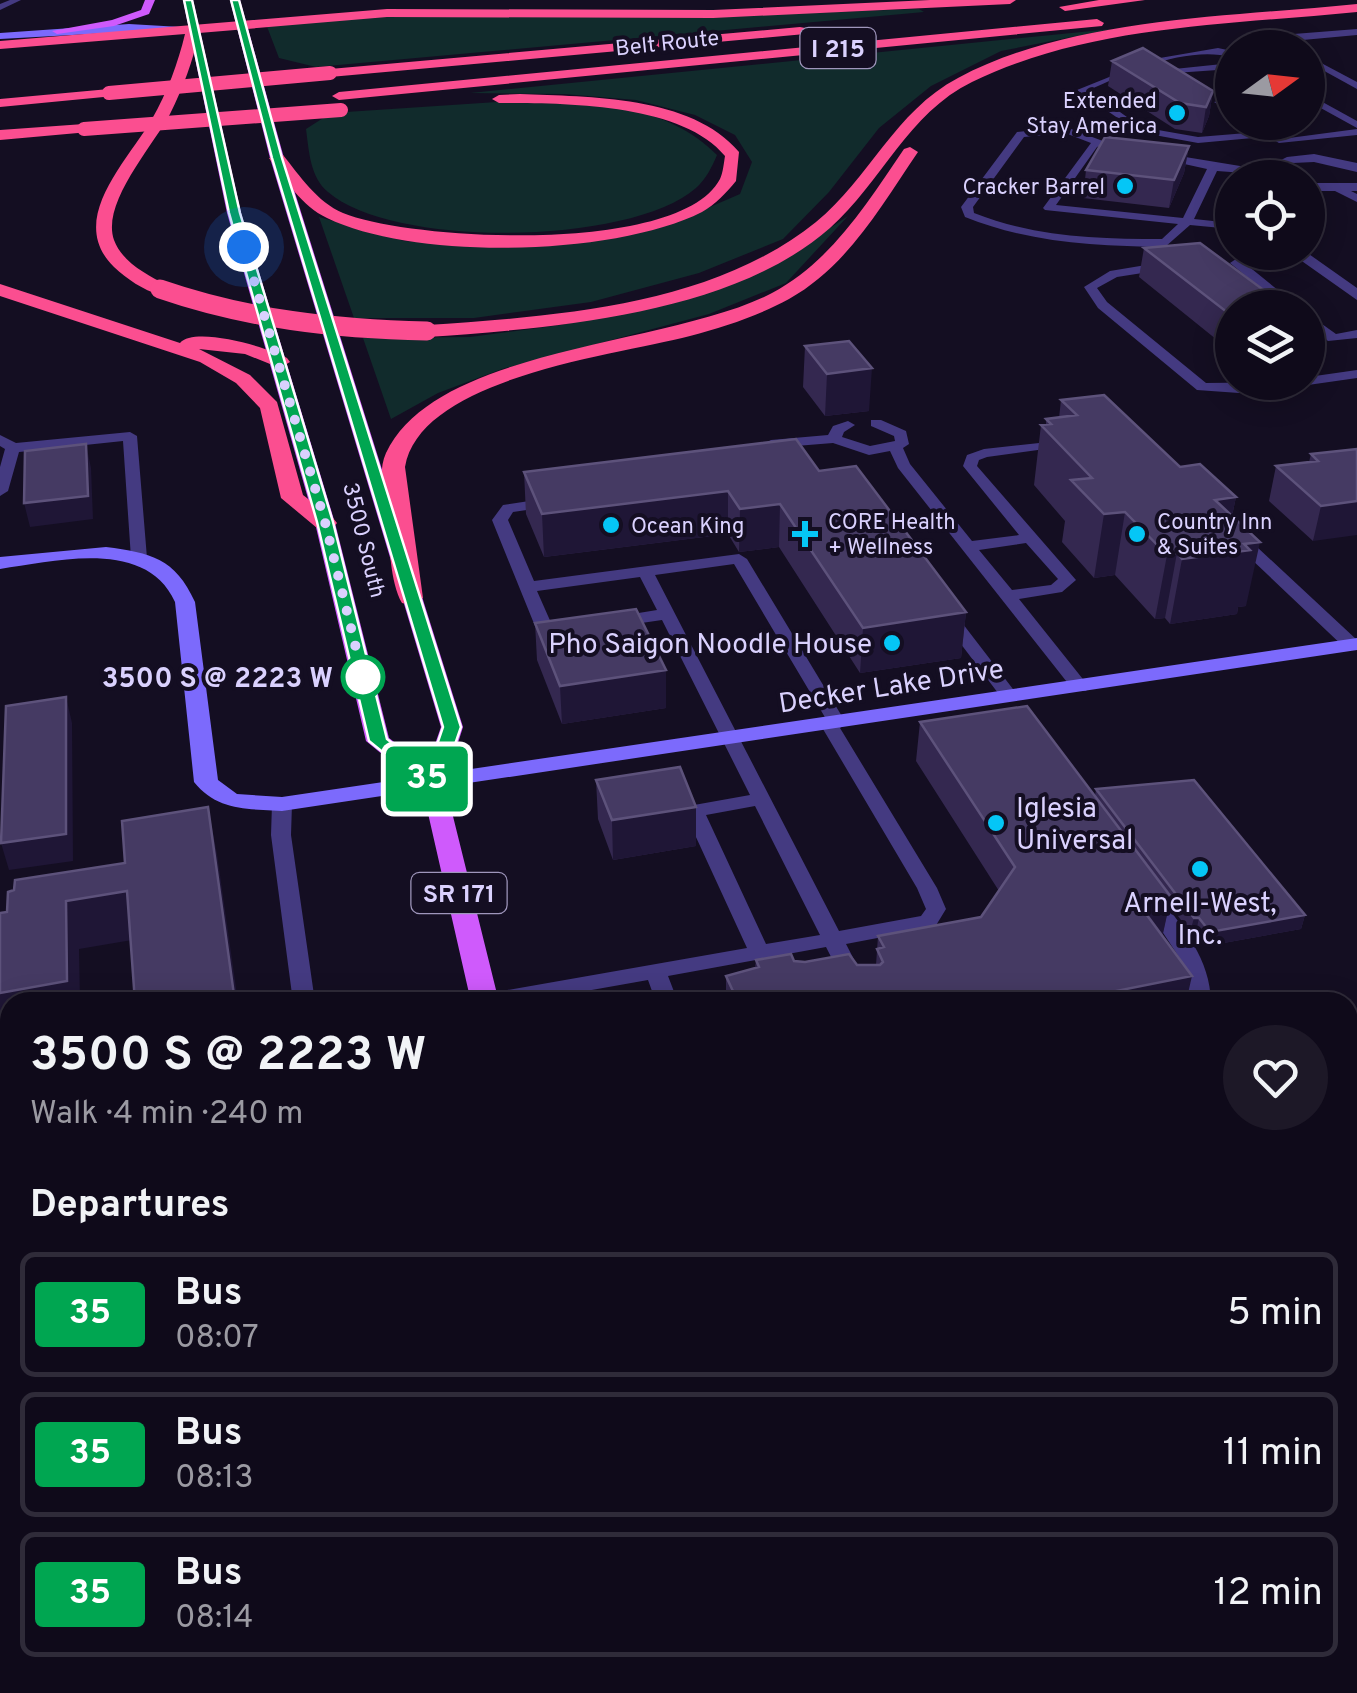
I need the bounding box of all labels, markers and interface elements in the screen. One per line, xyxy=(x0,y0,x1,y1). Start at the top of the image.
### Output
street label: Belt Route xyxy=(614,26,721,63)
road number: I 215 xyxy=(800,28,876,68)
north arrow xyxy=(1215,30,1325,140)
map controls xyxy=(1215,30,1325,400)
place label: Extended Stay America xyxy=(1026,89,1157,141)
marker: Extended Stay America xyxy=(1166,102,1188,124)
button: locate xyxy=(1215,160,1325,270)
place label: Cracker Barrel xyxy=(962,175,1105,202)
marker: Cracker Barrel xyxy=(1114,175,1136,197)
your location xyxy=(219,222,269,272)
button: layers xyxy=(1215,290,1325,400)
street label: 3500 South xyxy=(335,480,390,601)
place label: CORE Health + Wellness xyxy=(828,510,956,562)
place label: Country Inn & Suites xyxy=(1157,510,1272,562)
marker: Ocean King xyxy=(600,514,622,536)
place label: Ocean King xyxy=(631,514,744,541)
marker: CORE Health + Wellness xyxy=(792,521,818,547)
marker: Country Inn & Suites xyxy=(1126,523,1148,545)
place label: Pho Saigon Noodle House xyxy=(548,628,872,664)
marker: Pho Saigon Noodle House xyxy=(881,632,903,654)
street label: Decker Lake Drive xyxy=(776,652,1007,724)
marker: 3500 S @ 2223 W xyxy=(342,656,384,698)
place label: 3500 S @ 2223 W xyxy=(102,662,333,698)
line badge: 35 xyxy=(382,746,472,812)
text: 35 xyxy=(406,757,448,801)
place label: Iglesia Universal xyxy=(1016,792,1133,860)
marker: Iglesia Universal xyxy=(985,812,1007,834)
marker: Arnell-West, Inc. xyxy=(1189,858,1211,880)
road number: SR 171 xyxy=(412,873,506,913)
place label: Arnell-West, Inc. xyxy=(1123,887,1277,955)
button: heart xyxy=(1223,1025,1328,1130)
text: 3500 S @ 2223 W xyxy=(30,1027,426,1087)
text: Walk · 4 min · 240 m xyxy=(30,1095,303,1135)
text: Departures xyxy=(30,1182,230,1231)
text: Bus xyxy=(175,1270,242,1319)
text: 5 min xyxy=(1227,1290,1323,1339)
text: 35 xyxy=(69,1292,111,1336)
text: 08:07 xyxy=(175,1319,259,1359)
text: Bus xyxy=(175,1410,242,1459)
text: 11 min xyxy=(1222,1430,1323,1479)
text: 35 xyxy=(69,1432,111,1476)
text: 08:13 xyxy=(175,1459,254,1499)
text: Bus xyxy=(175,1550,242,1599)
text: 12 min xyxy=(1213,1570,1323,1619)
text: 35 xyxy=(69,1572,111,1616)
text: 08:14 xyxy=(175,1599,253,1639)

